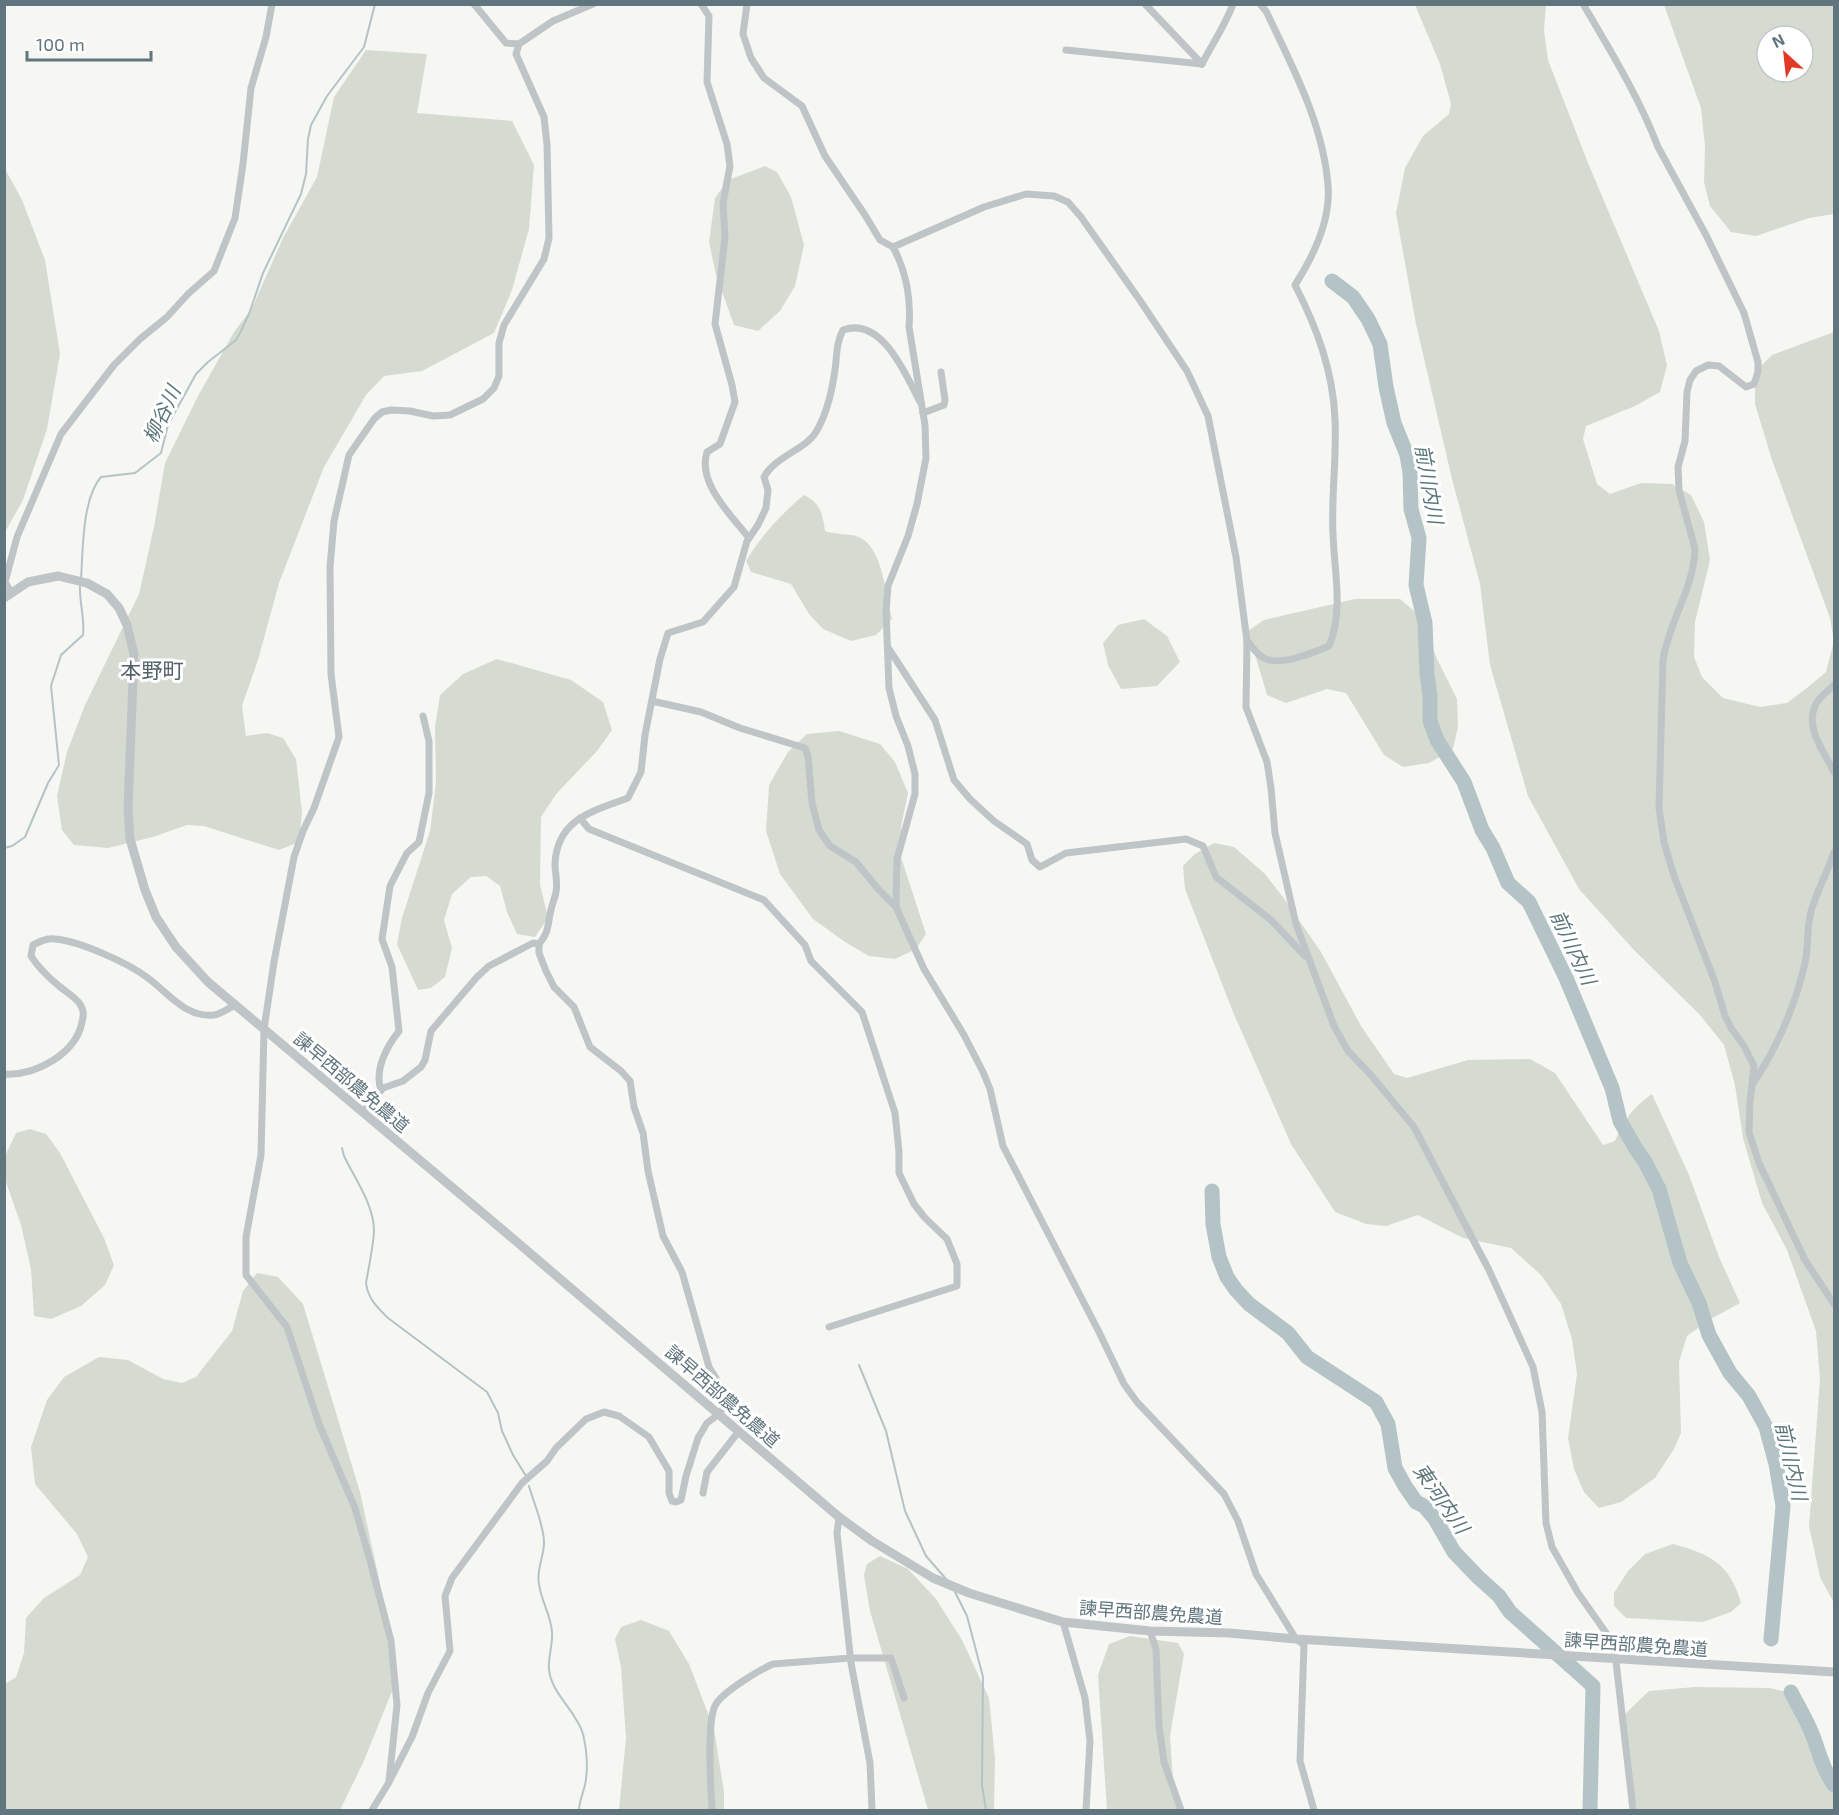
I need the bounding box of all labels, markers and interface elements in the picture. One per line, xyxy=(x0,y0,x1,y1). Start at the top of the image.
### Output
scale bar xyxy=(27,24,152,62)
north arrow xyxy=(1755,24,1815,84)
text: N xyxy=(1768,29,1787,51)
text: 100 m xyxy=(36,33,85,55)
water label: 柳谷川 xyxy=(137,380,185,446)
water label: 前川内川 xyxy=(1411,443,1449,527)
district label: 本野町 xyxy=(121,657,184,682)
water label: 前川内川 xyxy=(1546,906,1603,990)
street label: 諫早西部農免農道 xyxy=(290,1027,414,1137)
street label: 諫早西部農免農道 xyxy=(661,1340,785,1452)
water label: 前川内川 xyxy=(1771,1419,1813,1505)
water label: 東河内川 xyxy=(1409,1458,1476,1539)
street label: 諫早西部農免農道 xyxy=(1078,1596,1224,1628)
street label: 諫早西部農免農道 xyxy=(1563,1628,1709,1660)

